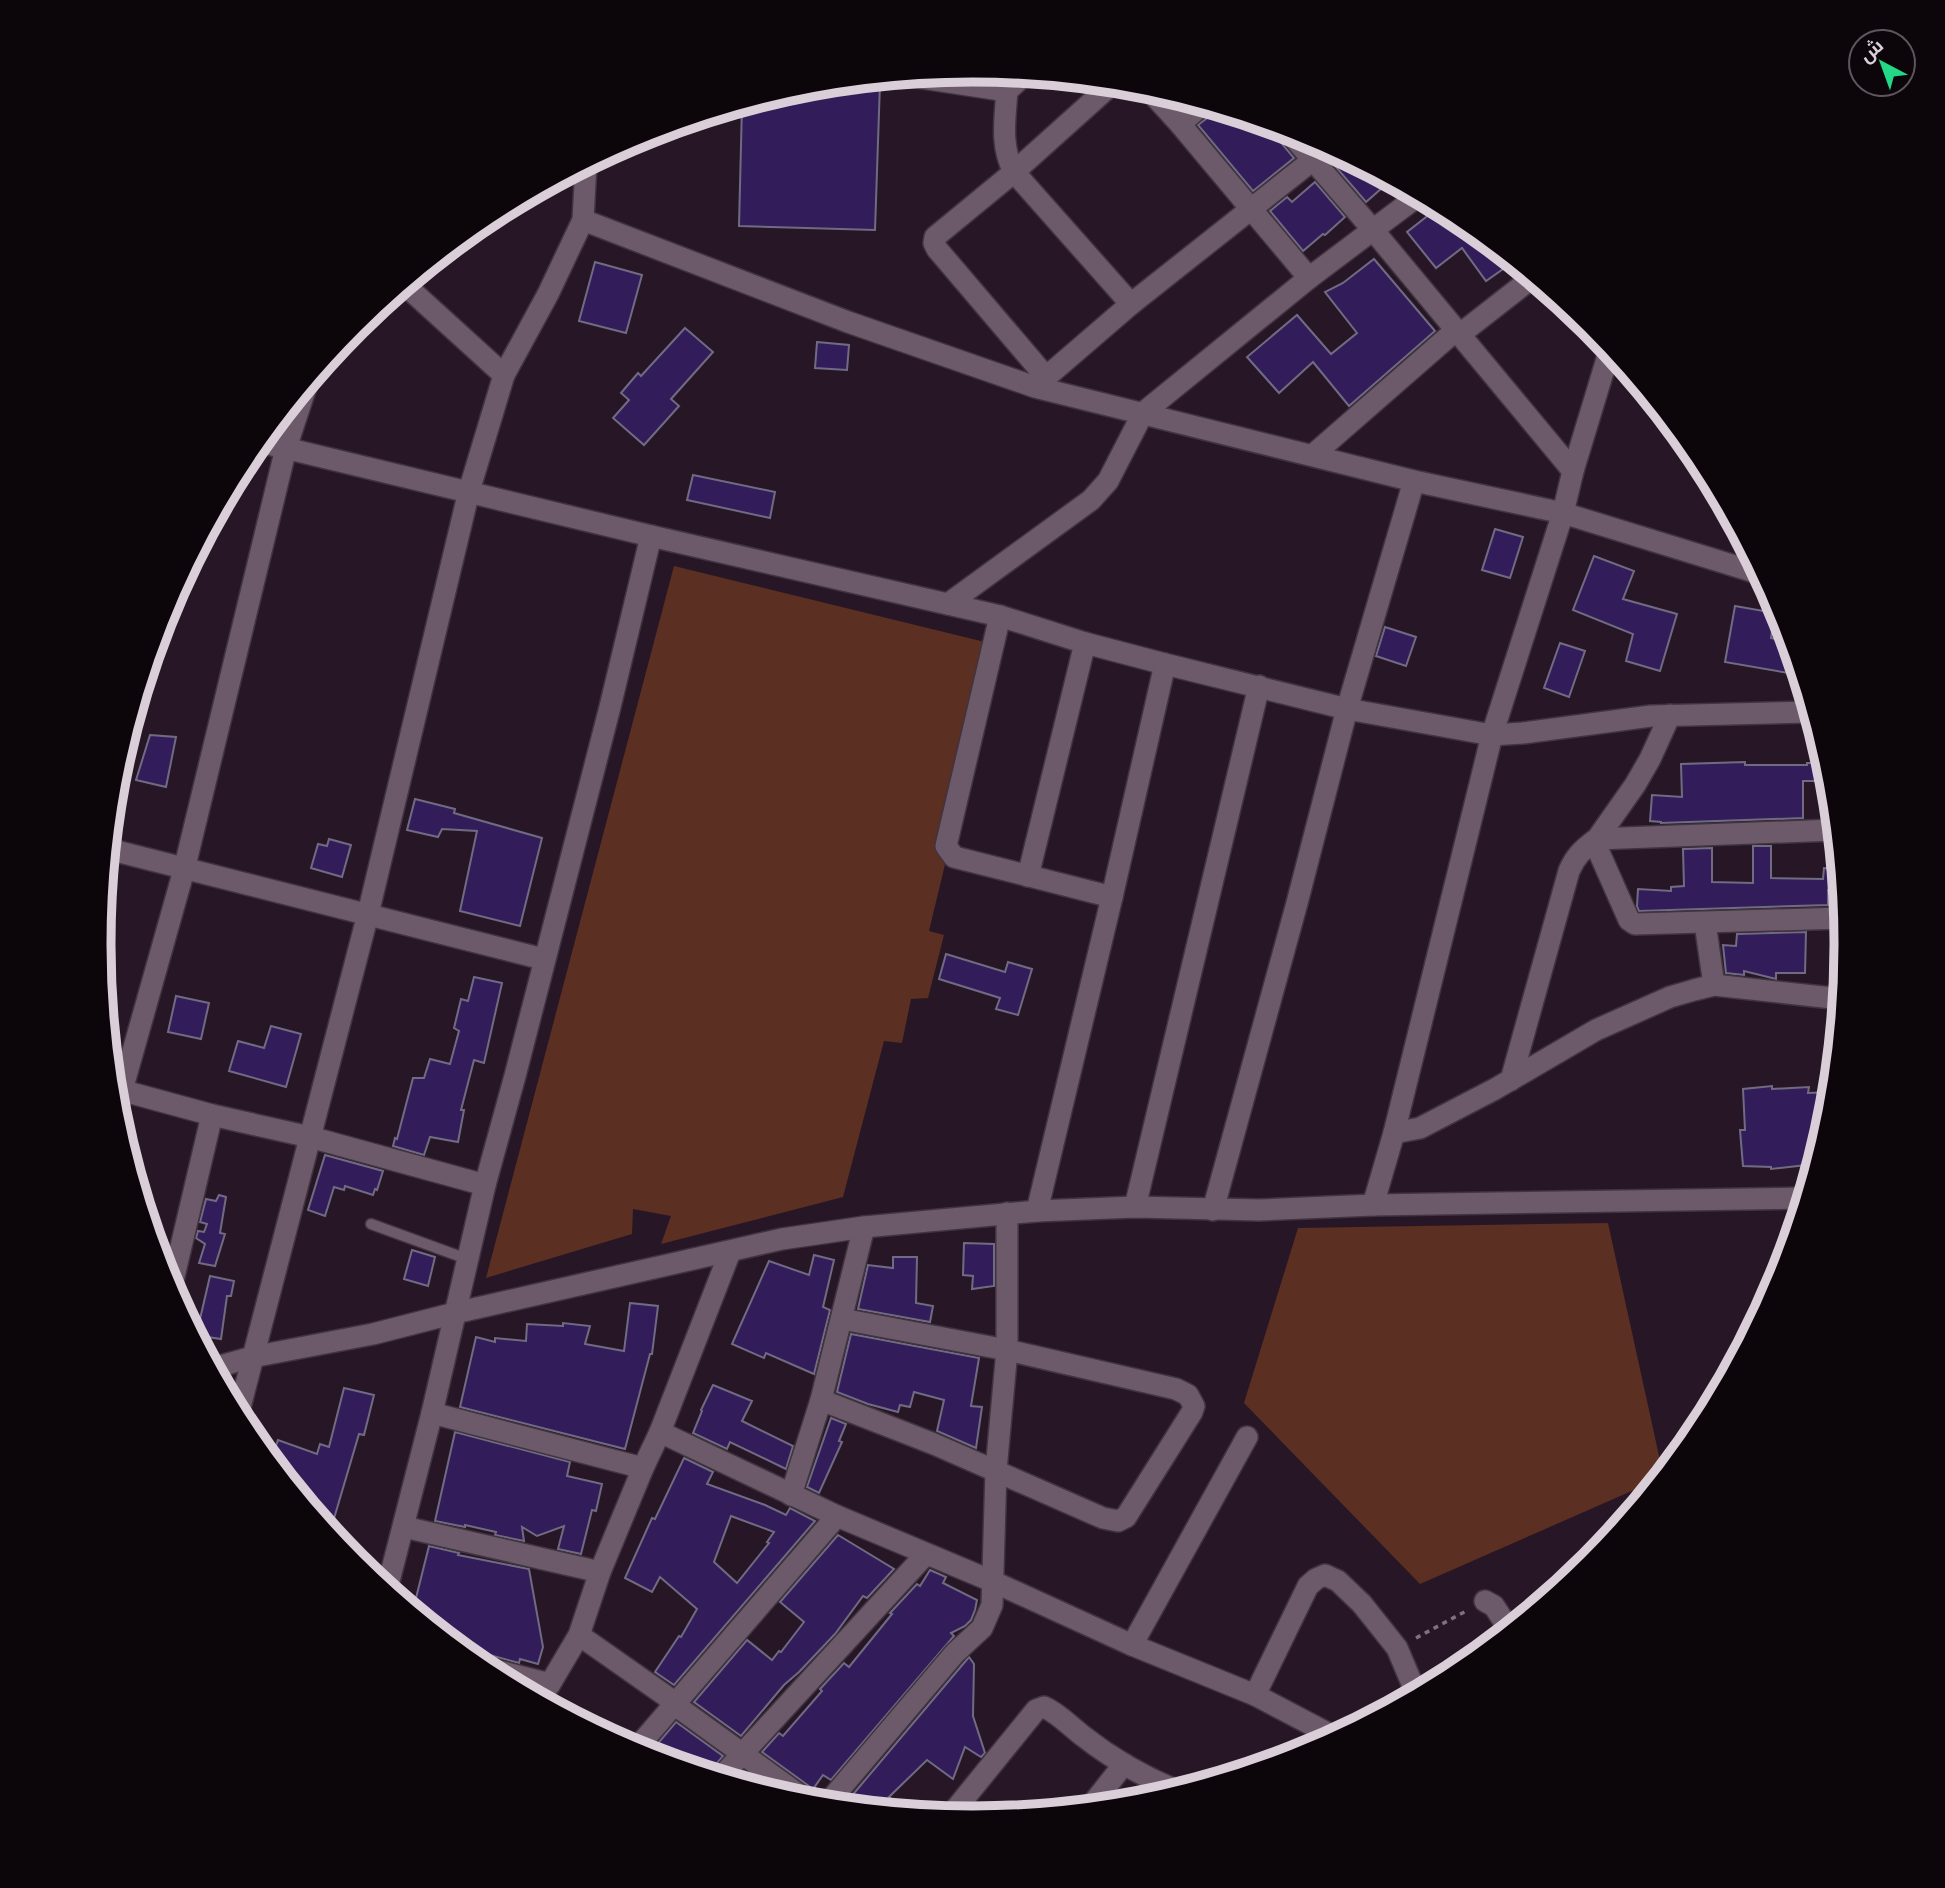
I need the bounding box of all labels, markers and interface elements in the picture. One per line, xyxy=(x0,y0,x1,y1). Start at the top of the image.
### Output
north arrow xyxy=(1847,28,1917,98)
text: ش xyxy=(1854,34,1888,67)

